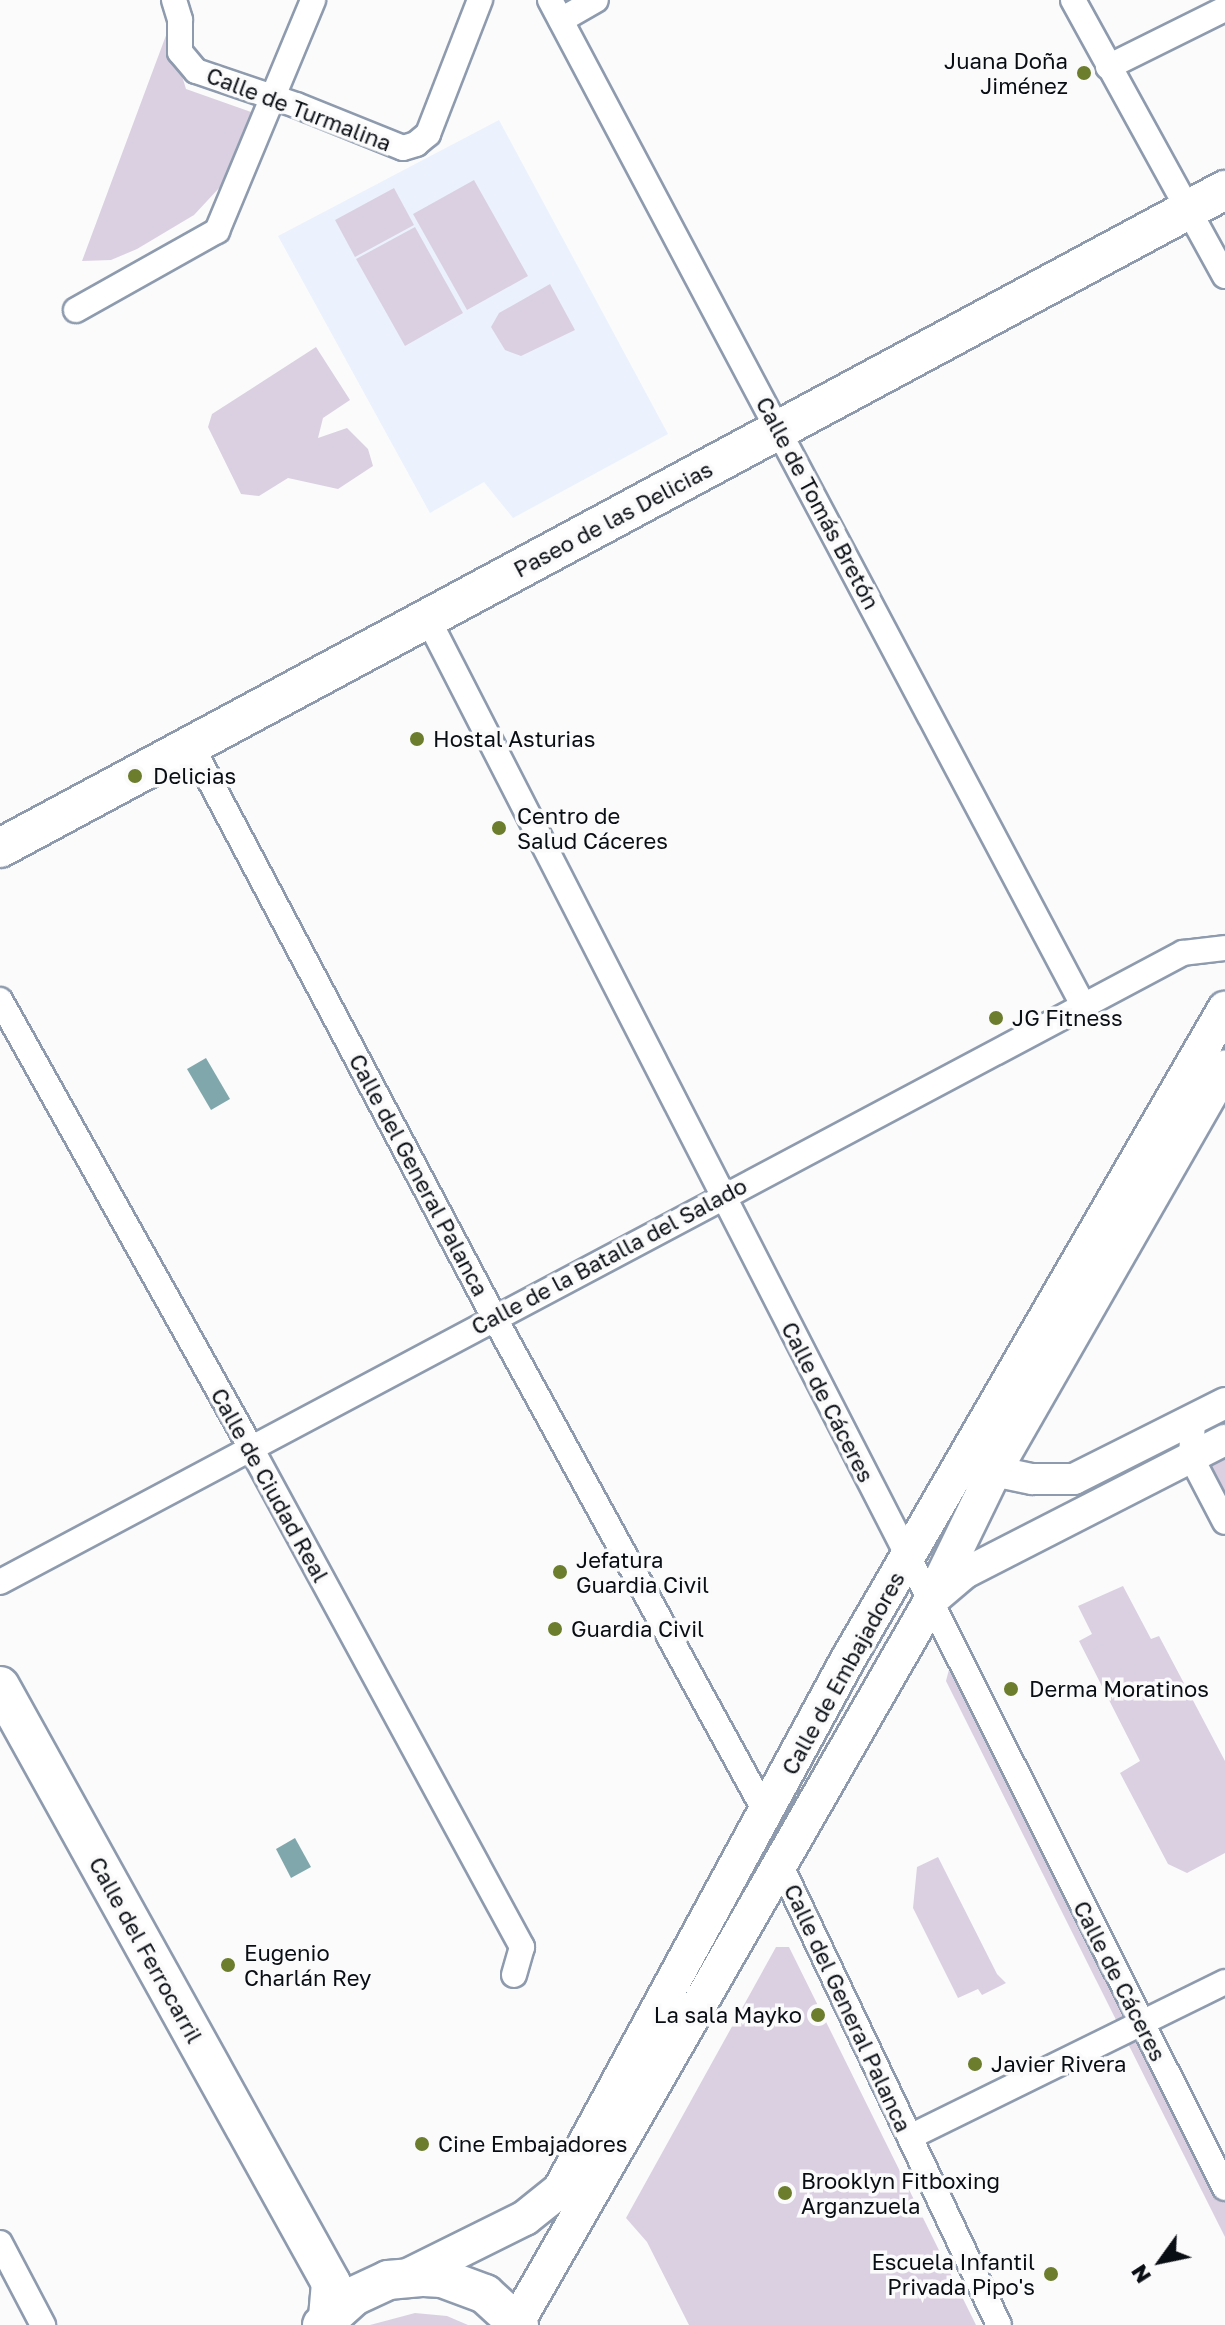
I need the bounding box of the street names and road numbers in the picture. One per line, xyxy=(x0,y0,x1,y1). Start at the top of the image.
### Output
street label: Calle de Turmalina xyxy=(203,62,395,156)
street label: Calle de Tomás Bretón xyxy=(751,392,885,614)
street label: Paseo de las Delicias xyxy=(509,455,717,583)
street label: Calle del General Palanca xyxy=(344,1049,494,1301)
street label: Calle de la Batalla del Salado xyxy=(467,1172,751,1340)
street label: Calle de Cáceres xyxy=(776,1318,880,1486)
street label: Calle de Ciudad Real xyxy=(206,1384,334,1586)
street label: Calle de Embajadores xyxy=(776,1567,910,1779)
street label: Calle del Ferrocarril xyxy=(84,1852,208,2048)
street label: Calle del General Palanca xyxy=(779,1880,917,2136)
street label: Calle de Cáceres xyxy=(1068,1897,1172,2065)

